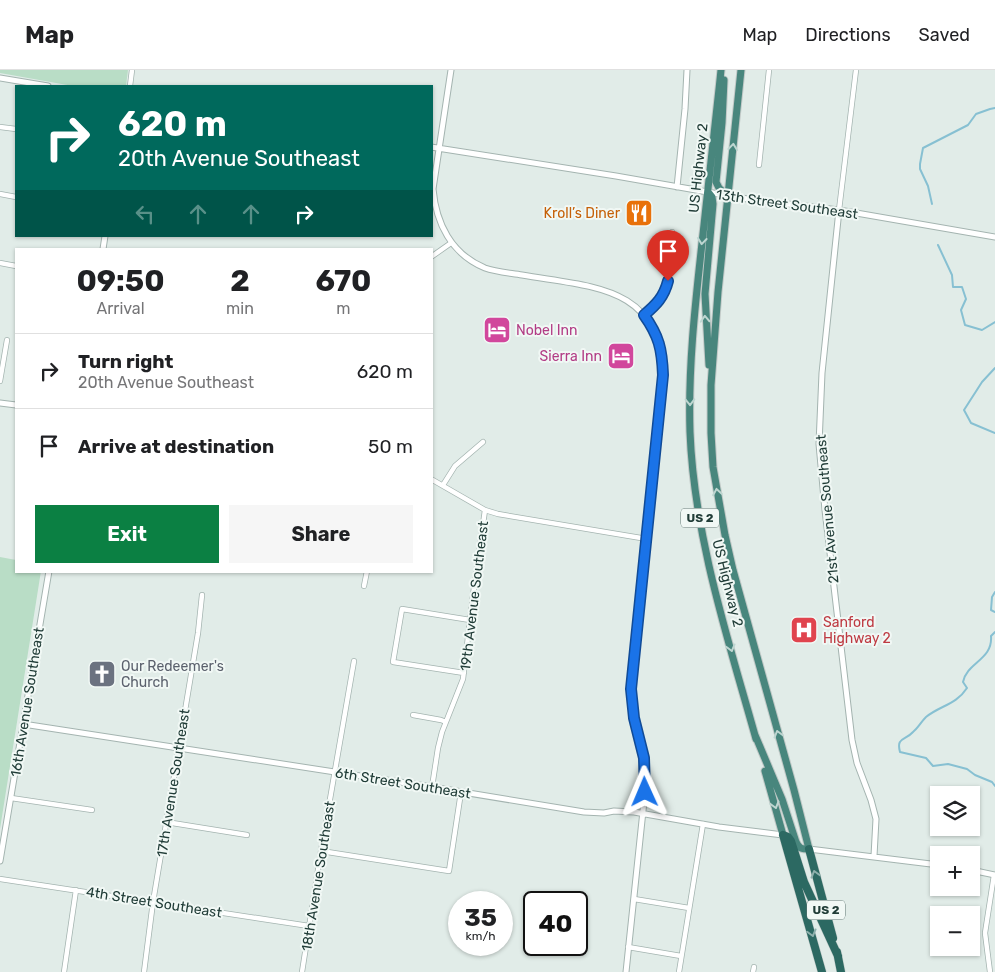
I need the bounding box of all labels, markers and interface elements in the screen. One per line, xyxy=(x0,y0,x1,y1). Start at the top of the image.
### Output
text: Map xyxy=(25,21,74,49)
text: Map xyxy=(742,24,777,46)
text: Directions xyxy=(805,24,891,46)
text: Saved xyxy=(919,24,970,46)
text: 620 m xyxy=(118,103,227,145)
icon: right xyxy=(35,105,100,170)
street label: US Highway 2 xyxy=(685,123,712,214)
one-way arrow xyxy=(727,143,738,151)
text: 20th Avenue Southeast xyxy=(118,145,360,172)
street label: 13th Street Southeast xyxy=(715,186,859,223)
restaurant icon: Kroll’s Diner xyxy=(624,198,654,228)
icon: left xyxy=(131,200,159,228)
icon: ahead xyxy=(184,200,212,228)
icon: ahead xyxy=(237,200,265,228)
icon: right xyxy=(290,200,318,228)
place label: Kroll’s Diner xyxy=(544,205,621,222)
pin xyxy=(647,230,689,281)
icon: arrive xyxy=(654,237,682,265)
one-way arrow xyxy=(697,237,708,245)
text: 09:50 xyxy=(76,263,165,299)
text: 2 xyxy=(230,263,250,299)
text: 670 xyxy=(315,263,371,299)
text: Arrival xyxy=(97,299,145,318)
text: min xyxy=(226,299,254,318)
text: m xyxy=(336,299,351,318)
hotel icon: Nobel Inn xyxy=(482,315,512,345)
one-way arrow xyxy=(700,315,711,323)
place label: Nobel Inn xyxy=(516,322,578,339)
hotel icon: Sierra Inn xyxy=(606,341,636,371)
place label: Sierra Inn xyxy=(540,348,602,365)
text: Turn right xyxy=(78,350,173,373)
icon: right xyxy=(35,357,63,385)
text: 620 m xyxy=(357,360,413,383)
text: 20th Avenue Southeast xyxy=(78,373,254,392)
one-way arrow xyxy=(685,399,695,407)
icon: arrive xyxy=(35,432,63,460)
street label: 21st Avenue Southeast xyxy=(812,433,842,584)
text: Arrive at destination xyxy=(78,435,274,458)
text: 50 m xyxy=(368,435,413,458)
one-way arrow xyxy=(712,488,723,496)
button: Exit xyxy=(35,505,219,563)
button: Share xyxy=(229,505,413,563)
road number: US 2 xyxy=(681,508,719,528)
street label: 19th Avenue Southeast xyxy=(457,519,492,672)
street label: US Highway 2 xyxy=(708,538,747,629)
place label: Sanford Highway 2 xyxy=(823,614,891,647)
hospital icon: Sanford Highway 2 xyxy=(789,615,819,645)
street label: 16th Avenue Southeast xyxy=(7,626,48,778)
one-way arrow xyxy=(726,643,736,652)
place label: Our Redeemer's Church xyxy=(121,658,224,691)
church icon: Our Redeemer's Church xyxy=(87,659,117,689)
street label: 17th Avenue Southeast xyxy=(153,707,194,859)
one-way arrow xyxy=(773,731,783,739)
street label: 6th Street Southeast xyxy=(334,764,472,803)
position arrow xyxy=(618,765,670,817)
map controls xyxy=(930,786,980,956)
button: layers xyxy=(930,786,980,836)
street label: 18th Avenue Southeast xyxy=(298,799,339,952)
one-way arrow xyxy=(769,800,779,808)
button: + xyxy=(930,846,980,896)
one-way arrow xyxy=(811,871,821,879)
street label: 4th Street Southeast xyxy=(85,883,224,922)
speed limit sign: 40 xyxy=(523,891,588,956)
road number: US 2 xyxy=(807,900,845,920)
text: 35 xyxy=(464,903,497,932)
button: − xyxy=(930,906,980,956)
one-way arrow xyxy=(806,928,816,936)
text: km/h xyxy=(466,929,495,943)

